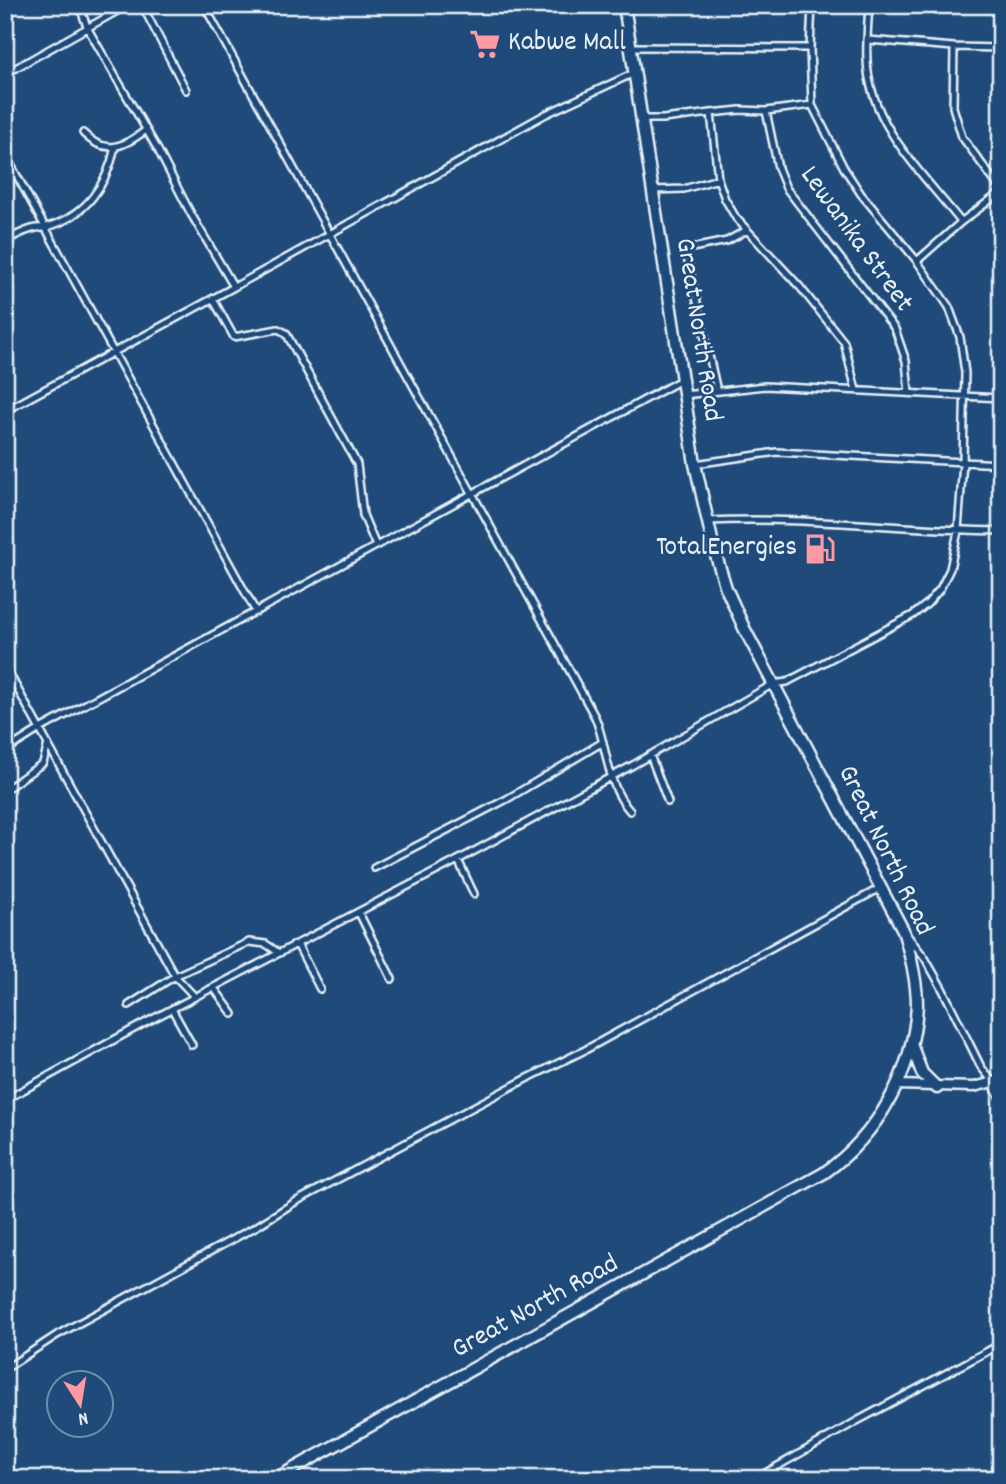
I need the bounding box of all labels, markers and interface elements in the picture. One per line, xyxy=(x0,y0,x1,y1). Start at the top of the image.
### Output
place label: Kabwe Mall xyxy=(508,24,626,64)
supermarket icon: Kabwe Mall xyxy=(468,27,502,61)
street label: Lewanika Street xyxy=(788,159,922,321)
street label: Great North Road xyxy=(663,235,731,425)
place label: TotalEnergies xyxy=(656,529,797,569)
fuel station icon: TotalEnergies xyxy=(803,532,837,566)
street label: Great North Road xyxy=(825,759,943,943)
street label: Great North Road xyxy=(445,1246,627,1370)
north arrow xyxy=(46,1368,116,1438)
text: N xyxy=(75,1403,90,1431)

